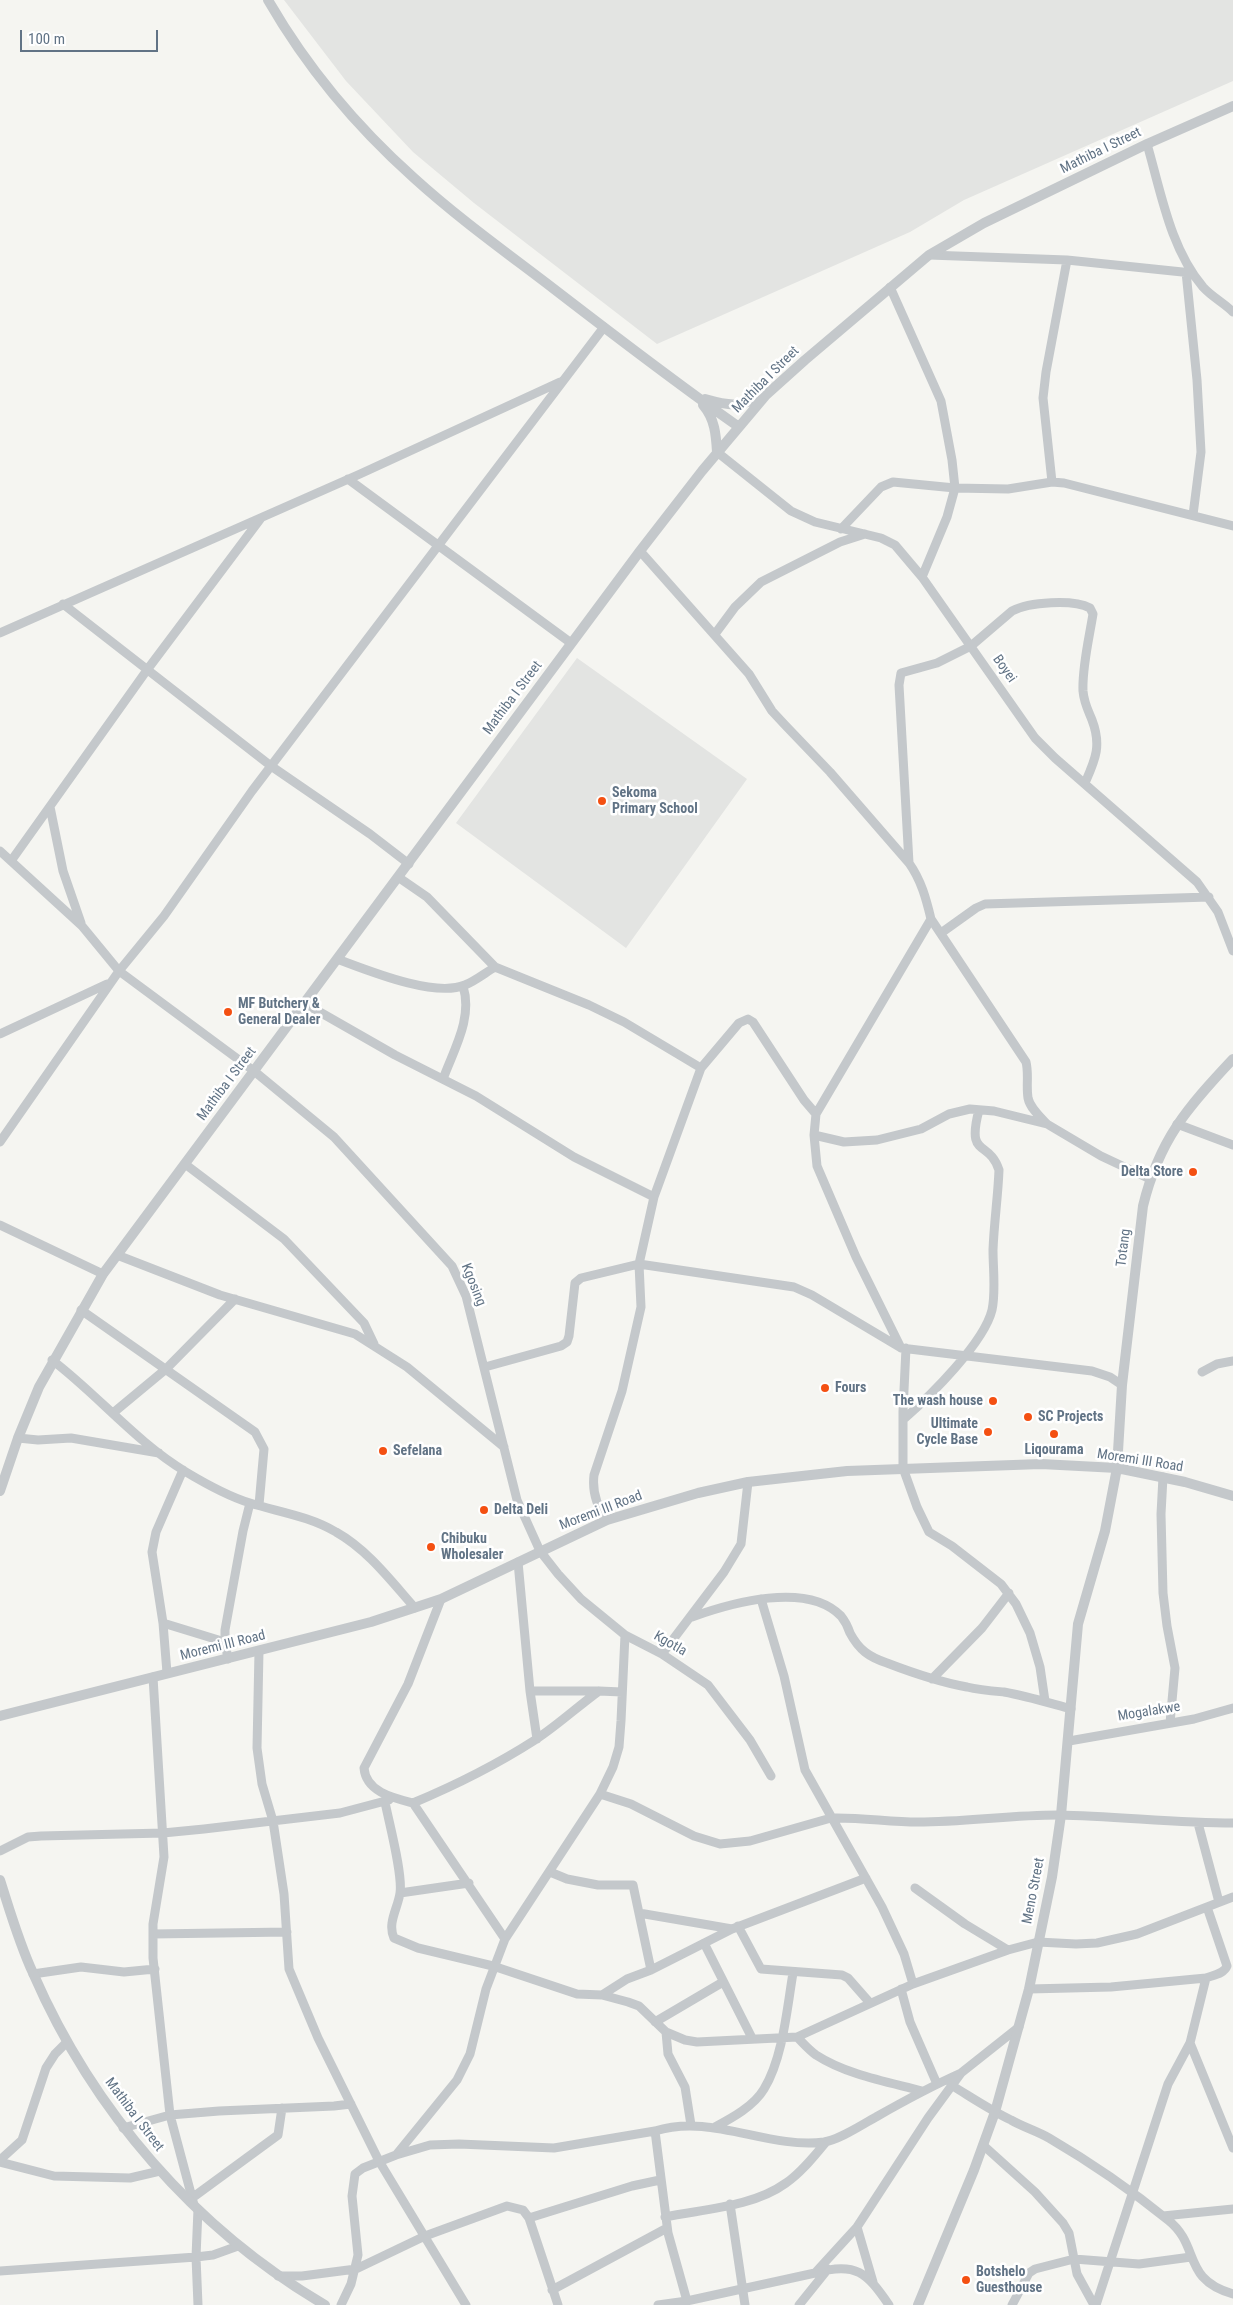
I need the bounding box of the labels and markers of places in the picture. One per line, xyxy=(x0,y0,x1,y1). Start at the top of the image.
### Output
place label: Sekoma Primary School xyxy=(612,785,698,818)
marker: Sekoma Primary School xyxy=(596,795,608,807)
place label: MF Butchery & General Dealer xyxy=(238,996,320,1028)
marker: MF Butchery & General Dealer xyxy=(222,1006,234,1018)
place label: Delta Store xyxy=(1121,1164,1183,1180)
marker: Delta Store xyxy=(1187,1166,1199,1178)
place label: Fours xyxy=(835,1380,866,1396)
marker: Fours xyxy=(819,1382,831,1394)
place label: The wash house xyxy=(893,1393,983,1409)
marker: The wash house xyxy=(987,1395,999,1407)
place label: SC Projects xyxy=(1038,1409,1103,1425)
marker: SC Projects xyxy=(1022,1411,1034,1423)
place label: Ultimate Cycle Base xyxy=(916,1416,978,1448)
marker: Ultimate Cycle Base xyxy=(982,1426,994,1438)
marker: Liqourama xyxy=(1048,1428,1060,1440)
place label: Liqourama xyxy=(1024,1442,1084,1458)
place label: Sefelana xyxy=(393,1443,442,1459)
marker: Sefelana xyxy=(377,1445,389,1457)
place label: Delta Deli xyxy=(494,1502,548,1518)
marker: Delta Deli xyxy=(478,1504,490,1516)
place label: Chibuku Wholesaler xyxy=(441,1531,503,1564)
marker: Chibuku Wholesaler xyxy=(425,1541,437,1553)
place label: Botshelo Guesthouse xyxy=(976,2264,1042,2296)
marker: Botshelo Guesthouse xyxy=(960,2274,972,2286)

